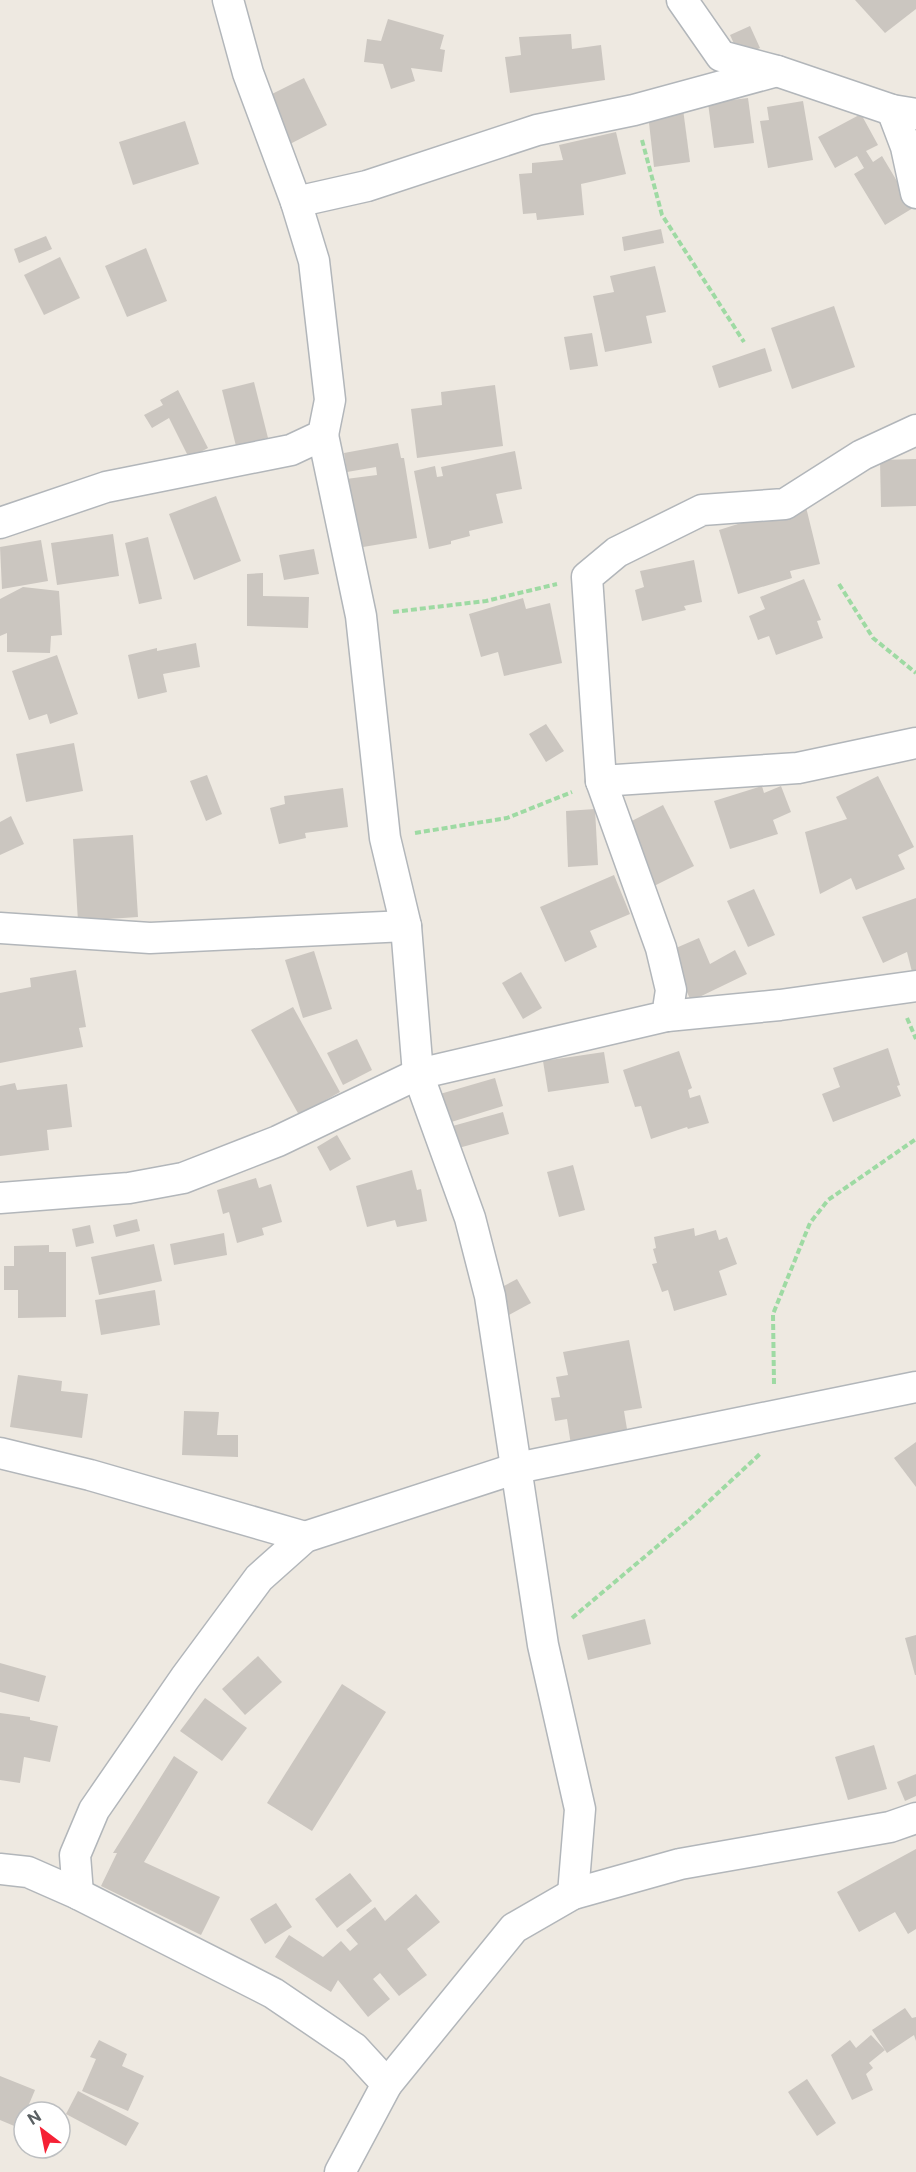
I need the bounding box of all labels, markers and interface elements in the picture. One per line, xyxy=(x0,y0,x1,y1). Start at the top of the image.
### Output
north arrow xyxy=(12,2100,72,2160)
text: N xyxy=(24,2106,45,2129)

